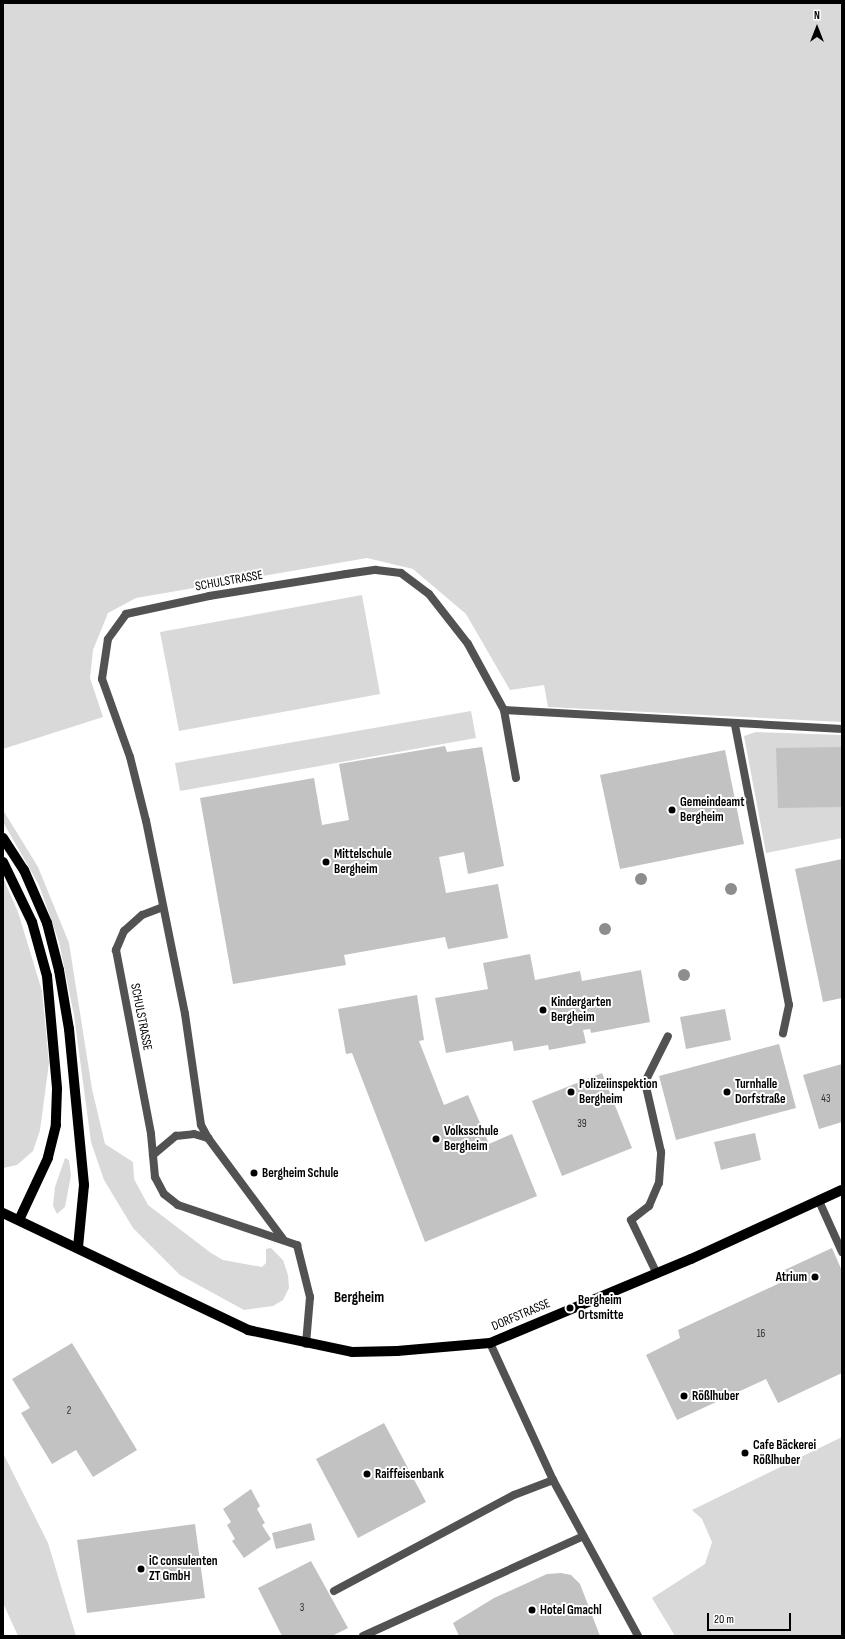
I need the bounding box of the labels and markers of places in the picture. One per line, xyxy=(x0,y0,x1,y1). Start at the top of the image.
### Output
place label: Gemeindeamt Bergheim xyxy=(680,795,744,826)
marker: Gemeindeamt Bergheim xyxy=(667,805,677,815)
place label: Mittelschule Bergheim xyxy=(334,847,392,878)
marker: Mittelschule Bergheim xyxy=(321,857,331,867)
place label: Kindergarten Bergheim xyxy=(551,995,611,1026)
marker: Kindergarten Bergheim xyxy=(538,1005,548,1015)
place label: Polizeiinspektion Bergheim xyxy=(579,1077,657,1108)
place label: Turnhalle Dorfstraße xyxy=(735,1077,786,1108)
marker: Polizeiinspektion Bergheim xyxy=(566,1087,576,1097)
marker: Turnhalle Dorfstraße xyxy=(722,1087,732,1097)
place label: Volksschule Bergheim xyxy=(444,1124,499,1155)
marker: Volksschule Bergheim xyxy=(431,1134,441,1144)
place label: Bergheim Schule xyxy=(262,1165,339,1181)
marker: Bergheim Schule xyxy=(249,1168,259,1178)
place label: Atrium xyxy=(776,1269,807,1285)
marker: Atrium xyxy=(810,1272,820,1282)
place label: Bergheim Ortsmitte xyxy=(578,1293,624,1324)
marker: Bergheim Ortsmitte xyxy=(565,1303,575,1313)
place label: Rößlhuber xyxy=(692,1388,739,1404)
marker: Rößlhuber xyxy=(679,1391,689,1401)
place label: Cafe Bäckerei Rößlhuber xyxy=(753,1438,816,1469)
marker: Cafe Bäckerei Rößlhuber xyxy=(740,1448,750,1458)
place label: Raiffeisenbank xyxy=(375,1466,444,1482)
marker: Raiffeisenbank xyxy=(362,1469,372,1479)
place label: iC consulenten ZT GmbH xyxy=(149,1554,218,1585)
marker: iC consulenten ZT GmbH xyxy=(136,1564,146,1574)
place label: Hotel Gmachl xyxy=(540,1602,602,1618)
marker: Hotel Gmachl xyxy=(527,1605,537,1615)

